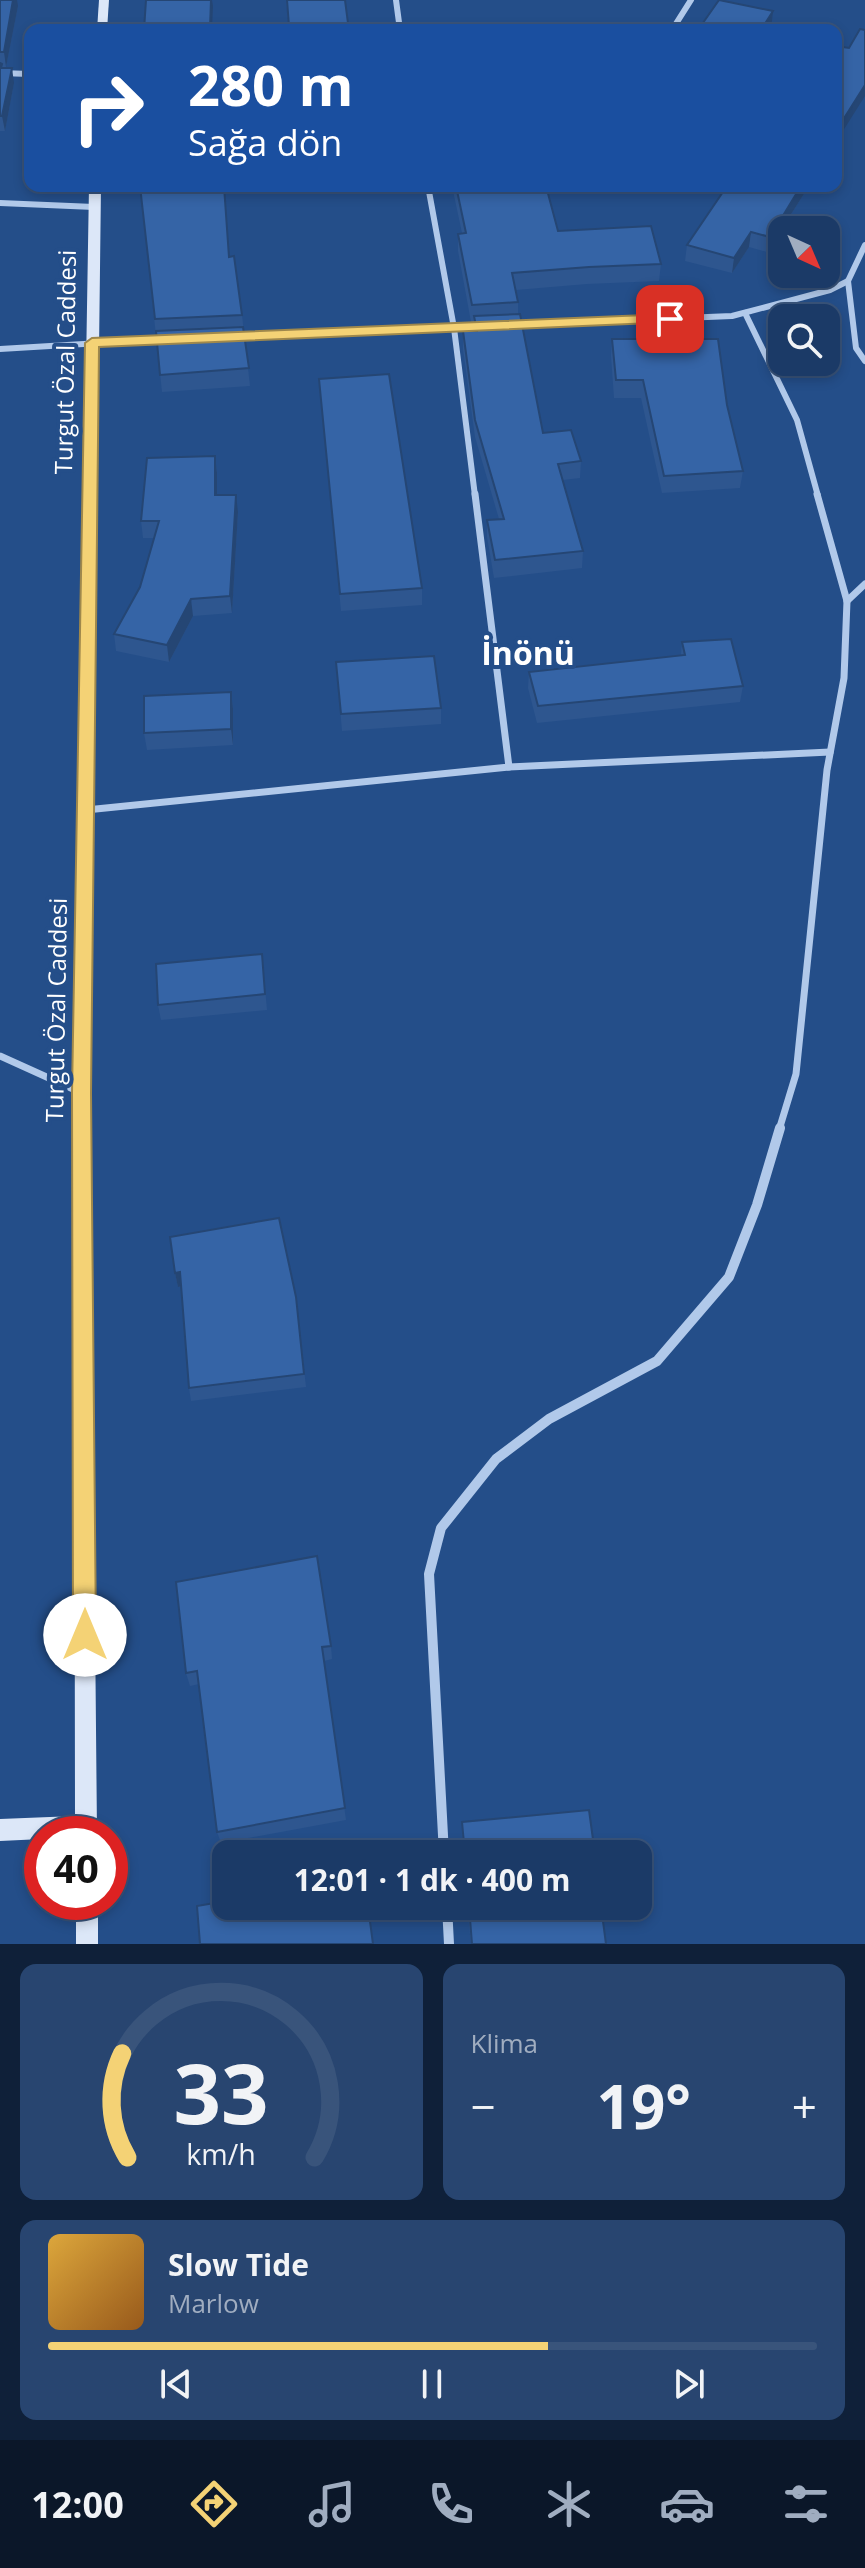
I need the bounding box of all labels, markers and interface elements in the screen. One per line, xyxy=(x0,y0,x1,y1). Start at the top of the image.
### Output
text: 280 m xyxy=(188,46,354,122)
icon: right xyxy=(56,56,160,160)
text: Sağa dön xyxy=(188,118,342,167)
north arrow xyxy=(768,216,840,288)
map controls xyxy=(768,216,840,376)
street label: Turgut Özal Caddesi xyxy=(46,249,83,475)
pin xyxy=(636,285,704,353)
icon: arrive xyxy=(648,297,692,341)
button: search xyxy=(768,304,840,376)
district label: İnönü xyxy=(481,631,575,674)
street label: Turgut Özal Caddesi xyxy=(37,897,74,1123)
position arrow xyxy=(43,1593,127,1677)
speed limit sign: 40 xyxy=(24,1816,128,1920)
text: 12:01 · 1 dk · 400 m xyxy=(294,1859,570,1900)
text: Klima xyxy=(471,2025,538,2061)
text: 33 xyxy=(174,2035,269,2148)
text: 19° xyxy=(597,2065,691,2147)
text: − xyxy=(471,2076,496,2136)
text: + xyxy=(792,2076,817,2136)
text: km/h xyxy=(187,2134,256,2173)
text: Slow Tide xyxy=(168,2244,309,2285)
text: Marlow xyxy=(168,2285,259,2321)
icon: previous xyxy=(154,2362,198,2406)
icon: pause xyxy=(410,2362,454,2406)
icon: next xyxy=(667,2362,711,2406)
icon: directions xyxy=(186,2476,242,2532)
icon: music xyxy=(304,2476,360,2532)
icon: phone xyxy=(423,2476,479,2532)
icon: climate xyxy=(541,2476,597,2532)
icon: car xyxy=(659,2476,715,2532)
icon: filters xyxy=(778,2476,834,2532)
text: 12:00 xyxy=(31,2480,124,2529)

